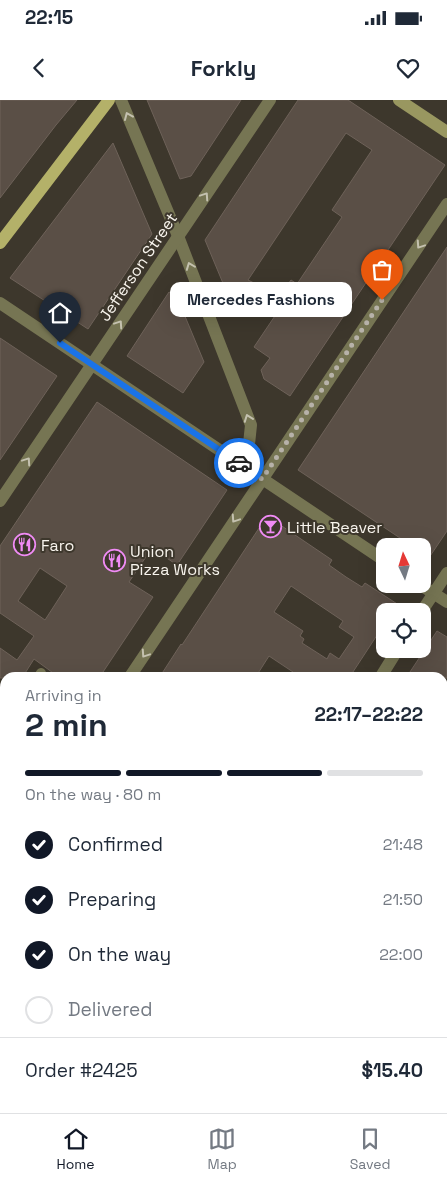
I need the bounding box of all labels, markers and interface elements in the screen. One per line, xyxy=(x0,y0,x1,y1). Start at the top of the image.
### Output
text: 22:15 xyxy=(25,5,73,30)
icon: back xyxy=(25,54,53,82)
text: Forkly xyxy=(191,54,256,82)
icon: heart xyxy=(394,54,422,82)
one-way arrow xyxy=(123,112,134,121)
one-way arrow xyxy=(199,192,208,201)
street label: Jefferson Street xyxy=(94,209,182,325)
one-way arrow xyxy=(417,239,426,249)
pin xyxy=(361,249,403,300)
icon: bag xyxy=(368,256,396,284)
one-way arrow xyxy=(186,262,196,271)
callout: Mercedes Fashions xyxy=(170,282,352,318)
text: Mercedes Fashions xyxy=(187,289,335,310)
pin xyxy=(39,292,81,343)
icon: home xyxy=(46,299,74,327)
one-way arrow xyxy=(113,320,122,330)
one-way arrow xyxy=(244,414,254,422)
courier xyxy=(214,438,264,488)
icon: car xyxy=(225,449,253,477)
one-way arrow xyxy=(21,457,30,467)
one-way arrow xyxy=(232,514,242,523)
bar icon: Little Beaver xyxy=(259,515,283,539)
place label: Little Beaver xyxy=(287,517,382,538)
restaurant icon: Faro xyxy=(13,533,37,557)
place label: Faro xyxy=(41,535,74,556)
north arrow xyxy=(376,538,431,592)
map controls xyxy=(376,538,431,658)
place label: Union Pizza Works xyxy=(130,541,220,580)
restaurant icon: Union Pizza Works xyxy=(102,548,126,572)
button: locate xyxy=(376,603,431,658)
one-way arrow xyxy=(142,649,151,658)
text: Arriving in xyxy=(25,685,102,706)
text: 22:17–22:22 xyxy=(315,702,423,727)
text: 2 min xyxy=(25,705,108,745)
text: On the way · 80 m xyxy=(25,784,161,805)
icon: check xyxy=(25,831,53,859)
text: Confirmed xyxy=(68,832,163,857)
text: 21:48 xyxy=(383,834,423,855)
icon: check xyxy=(25,886,53,914)
text: Preparing xyxy=(68,887,156,912)
text: 21:50 xyxy=(383,889,423,910)
icon: check xyxy=(25,941,53,969)
text: On the way xyxy=(68,942,171,967)
text: 22:00 xyxy=(379,944,423,965)
text: Delivered xyxy=(68,997,153,1022)
text: Order #2425 xyxy=(25,1058,138,1083)
text: $15.40 xyxy=(361,1058,423,1083)
tab: Home xyxy=(56,1125,95,1173)
tab: Map xyxy=(208,1125,237,1173)
tab: Saved xyxy=(350,1125,391,1173)

